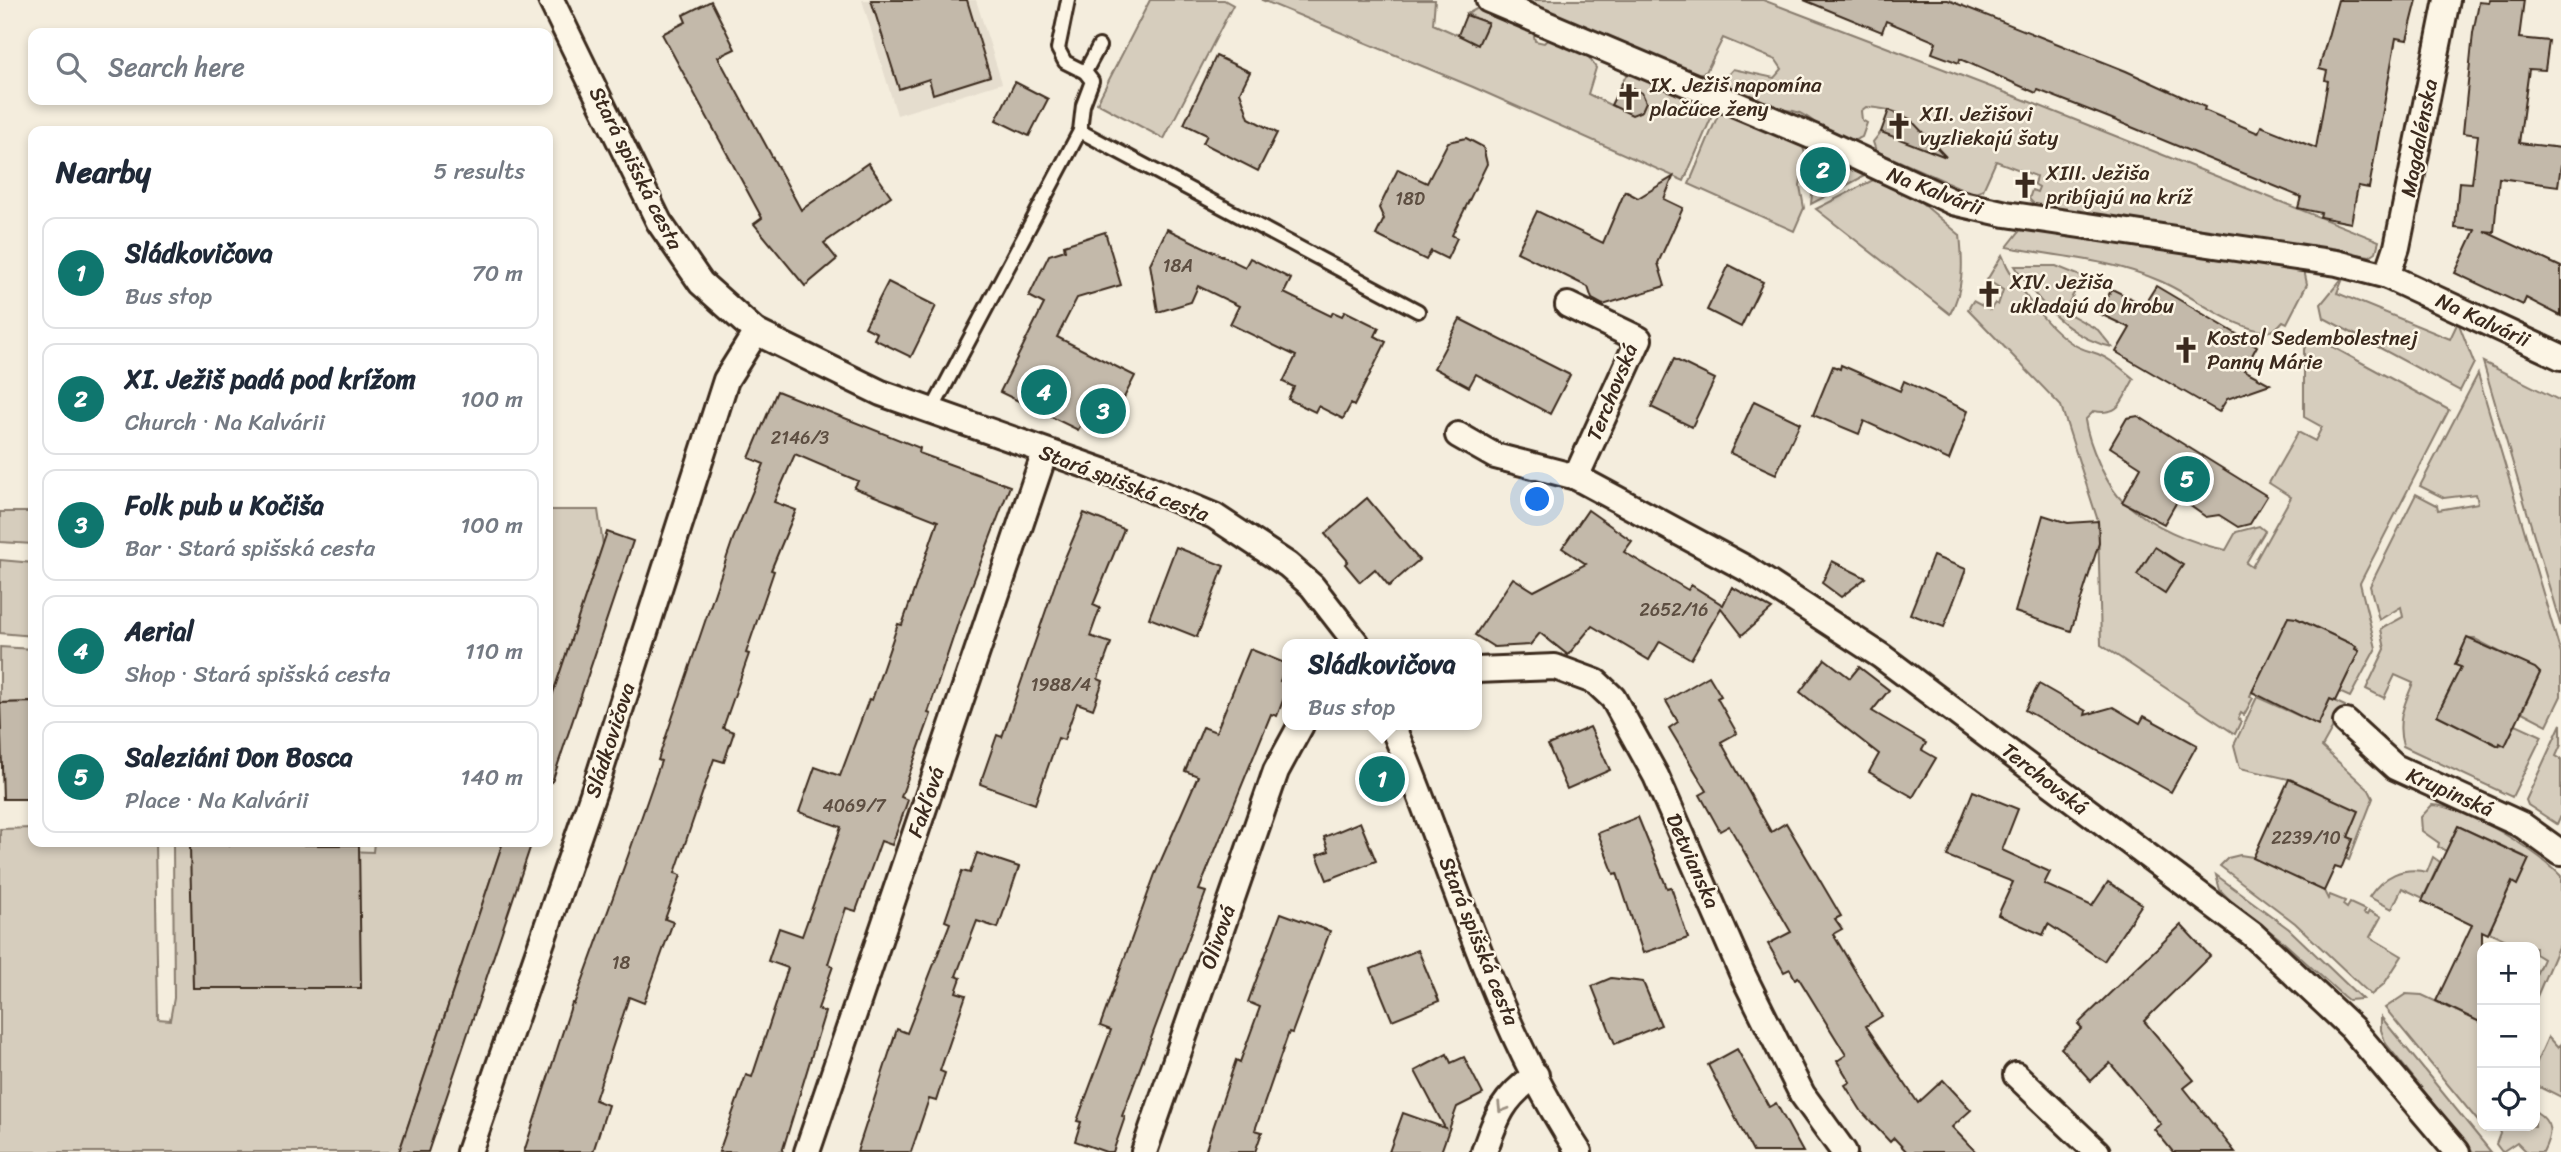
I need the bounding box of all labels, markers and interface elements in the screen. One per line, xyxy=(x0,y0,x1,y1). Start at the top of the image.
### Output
search box xyxy=(28,28,553,105)
text: Search here xyxy=(108,44,245,90)
icon: search xyxy=(52,48,90,86)
place label: IX. Ježiš napomína plačúce ženy xyxy=(1649,66,1822,128)
street label: Magdalénska xyxy=(2389,75,2449,200)
street label: Stará spišská cesta xyxy=(578,79,694,257)
church icon: IX. Ježiš napomína plačúce ženy xyxy=(1614,82,1644,112)
place label: XII. Ježišovi vyzliekajú šaty xyxy=(1919,95,2058,157)
church icon: XII. Ježišovi vyzliekajú šaty xyxy=(1884,111,1914,141)
pin: 2 xyxy=(1800,144,1846,196)
text: Nearby xyxy=(56,145,151,199)
text: 5 results xyxy=(434,151,525,192)
place label: XIII. Ježiša pribíjajú na kríž xyxy=(2045,154,2193,216)
street label: Na Kalvárii xyxy=(1881,155,1990,227)
church icon: XIII. Ježiša pribíjajú na kríž xyxy=(2010,170,2040,200)
house number: 18D xyxy=(1395,183,1425,215)
text: Sládkovičova xyxy=(125,230,273,276)
house number: 18A xyxy=(1163,250,1193,282)
text: 1 xyxy=(76,253,86,294)
text: 70 m xyxy=(472,253,523,294)
place label: XIV. Ježiša ukladajú do hrobu xyxy=(2009,263,2174,325)
text: Bus stop xyxy=(125,276,212,317)
church icon: XIV. Ježiša ukladajú do hrobu xyxy=(1974,279,2004,309)
street label: Na Kalvárii xyxy=(2429,282,2538,359)
place label: Kostol Sedembolestnej Panny Márie xyxy=(2207,319,2418,381)
church icon: Kostol Sedembolestnej Panny Márie xyxy=(2171,335,2201,365)
street label: Terchovská xyxy=(1575,337,1649,447)
text: XI. Ježiš padá pod krížom xyxy=(125,356,416,402)
pin: 4 xyxy=(1021,366,1067,418)
text: 2 xyxy=(74,379,88,420)
text: 100 m xyxy=(460,379,523,420)
pin: 3 xyxy=(1080,385,1126,437)
text: Church · Na Kalvárii xyxy=(125,402,325,443)
house number: 2146/3 xyxy=(771,422,829,454)
street label: Stará spišská cesta xyxy=(1033,433,1215,533)
pin: 5 xyxy=(2164,453,2210,505)
text: Folk pub u Kočiša xyxy=(125,482,324,528)
your location xyxy=(1520,482,1554,516)
text: 3 xyxy=(75,505,87,546)
text: 100 m xyxy=(460,505,523,546)
text: Bar · Stará spišská cesta xyxy=(125,528,375,569)
house number: 2652/16 xyxy=(1640,594,1708,626)
text: Aerial xyxy=(125,608,194,654)
text: 4 xyxy=(74,631,88,672)
text: 110 m xyxy=(465,631,523,672)
popup xyxy=(1282,639,1482,730)
text: Sládkovičova xyxy=(1308,641,1456,687)
text: Shop · Stará spišská cesta xyxy=(125,654,390,695)
house number: 1988/4 xyxy=(1031,669,1091,701)
street label: Sládkovičova xyxy=(573,677,647,803)
text: Bus stop xyxy=(1308,687,1395,728)
street label: Terchovská xyxy=(1993,732,2097,826)
text: Saleziáni Don Bosca xyxy=(125,734,353,780)
pin: 1 xyxy=(1359,753,1405,805)
street label: Krupinská xyxy=(2400,756,2500,828)
text: 5 xyxy=(74,757,88,798)
text: 140 m xyxy=(461,757,523,798)
street label: Fakľová xyxy=(896,761,956,843)
text: Place · Na Kalvárii xyxy=(125,780,308,821)
house number: 4069/7 xyxy=(822,790,887,822)
street label: Detvianska xyxy=(1655,807,1731,915)
house number: 2239/10 xyxy=(2271,822,2341,854)
street label: Stará spišská cesta xyxy=(1428,851,1530,1032)
street label: Olivová xyxy=(1189,899,1247,974)
map controls xyxy=(2477,942,2540,1131)
button: + xyxy=(2477,942,2540,1005)
house number: 18 xyxy=(612,947,630,979)
button: − xyxy=(2477,1005,2540,1068)
button: locate xyxy=(2477,1068,2540,1131)
one-way arrow xyxy=(1498,1100,1511,1113)

